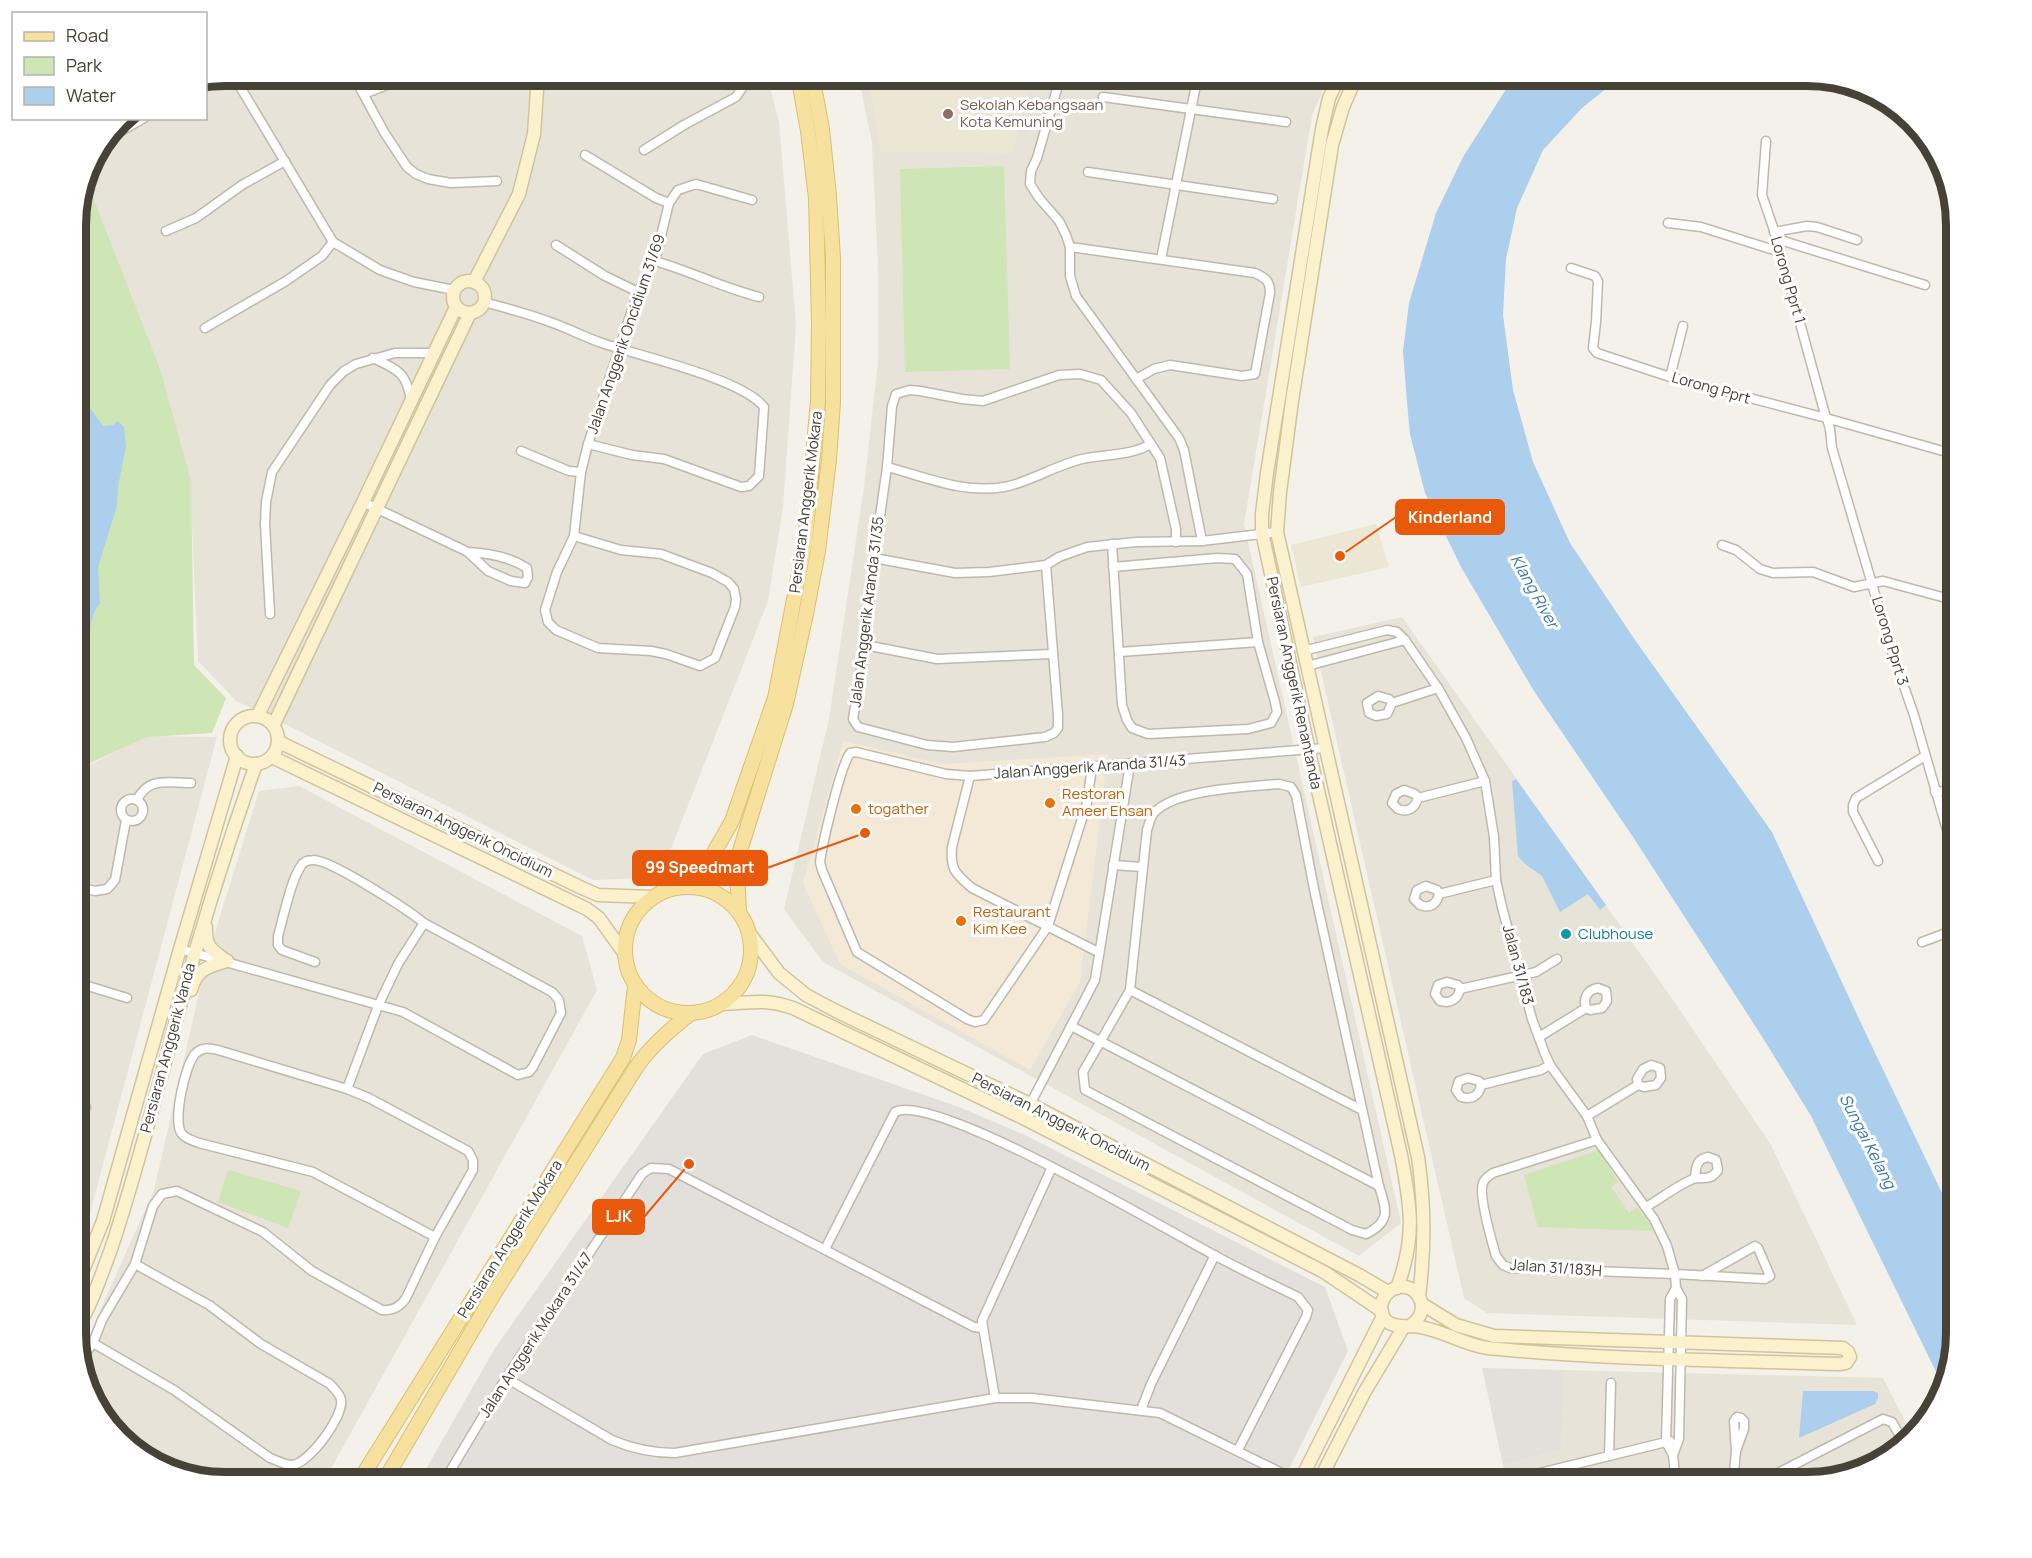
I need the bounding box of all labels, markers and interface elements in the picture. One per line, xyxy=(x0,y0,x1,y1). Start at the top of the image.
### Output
legend xyxy=(12,12,207,120)
text: Road xyxy=(66,23,109,47)
text: Park xyxy=(66,53,103,77)
text: Water xyxy=(66,83,116,107)
place label: Sekolah Kebangsaan Kota Kemuning xyxy=(960,94,1104,132)
marker: Sekolah Kebangsaan Kota Kemuning xyxy=(941,107,955,121)
street label: Jalan Anggerik Oncidium 31/69 xyxy=(581,231,670,437)
street label: Lorong Pprt 1 xyxy=(1766,234,1811,326)
street label: Lorong Pprt xyxy=(1669,366,1753,409)
street label: Persiaran Anggerik Mokara xyxy=(784,410,827,594)
callout: Kinderland xyxy=(1396,500,1504,534)
text: Kinderland xyxy=(1408,506,1492,528)
street label: Jalan Anggerik Aranda 31/35 xyxy=(844,515,889,709)
water label: Klang River xyxy=(1506,550,1565,634)
street label: Persiaran Anggerik Renantanda xyxy=(1262,575,1327,791)
street label: Lorong Pprt 3 xyxy=(1867,594,1914,688)
street label: Jalan Anggerik Aranda 31/43 xyxy=(993,749,1187,784)
street label: Persiaran Anggerik Oncidium xyxy=(370,777,557,882)
place label: Restoran Ameer Ehsan xyxy=(1062,783,1153,821)
marker: Restoran Ameer Ehsan xyxy=(1043,796,1057,810)
place label: togather xyxy=(868,798,929,819)
marker: togather xyxy=(849,802,863,816)
callout: 99 Speedmart xyxy=(633,851,767,885)
text: 99 Speedmart xyxy=(645,856,755,878)
place label: Restaurant Kim Kee xyxy=(973,901,1051,939)
marker: Restaurant Kim Kee xyxy=(954,914,968,928)
street label: Jalan 31/183 xyxy=(1498,923,1539,1007)
place label: Clubhouse xyxy=(1578,923,1654,944)
marker: Clubhouse xyxy=(1559,927,1573,941)
street label: Persiaran Anggerik Vanda xyxy=(135,961,200,1135)
street label: Persiaran Anggerik Oncidium xyxy=(968,1067,1154,1176)
water label: Sungai Kelang xyxy=(1835,1090,1902,1194)
street label: Persiaran Anggerik Mokara xyxy=(452,1156,567,1322)
callout: LJK xyxy=(593,1200,644,1234)
text: LJK xyxy=(606,1205,633,1227)
street label: Jalan Anggerik Mokara 31/47 xyxy=(474,1248,597,1422)
street label: Jalan 31/183H xyxy=(1509,1254,1603,1281)

